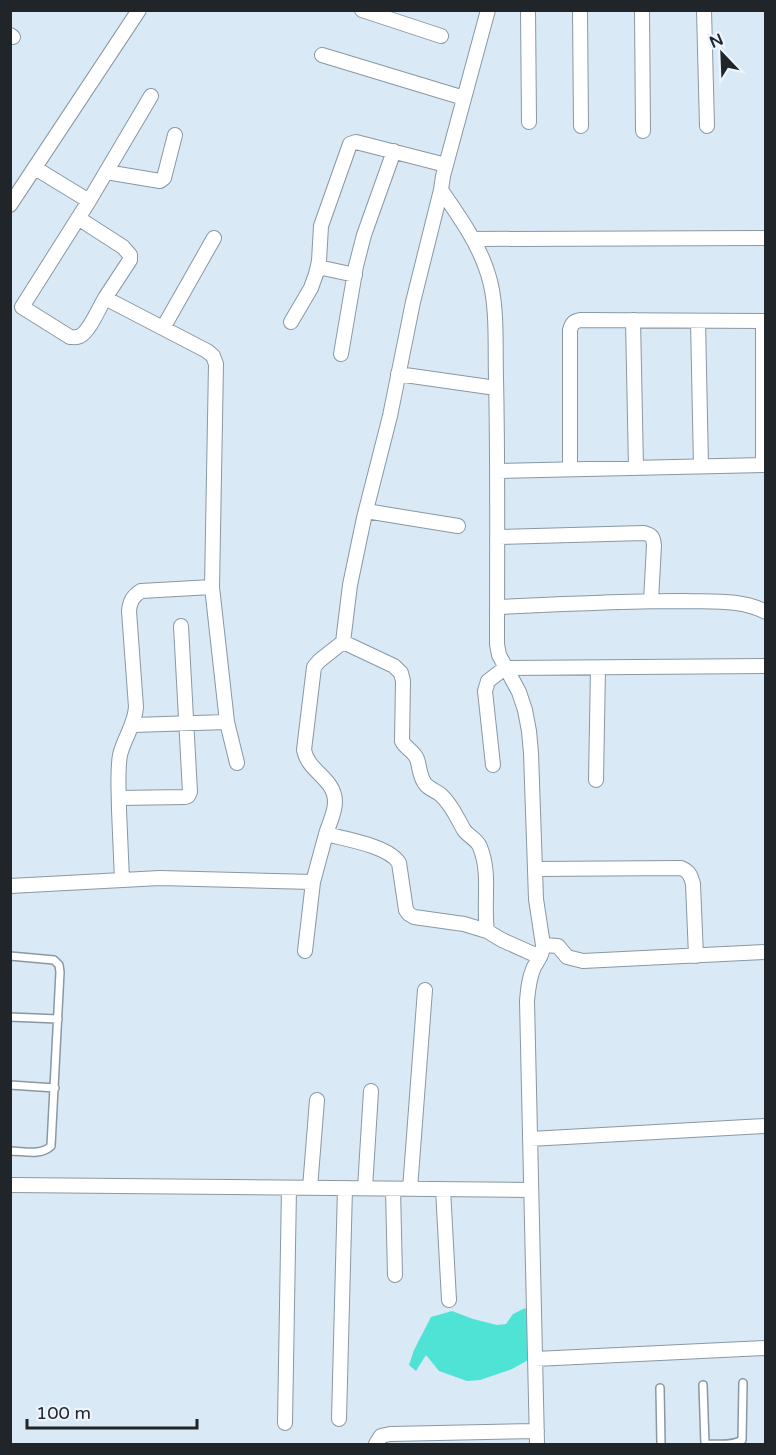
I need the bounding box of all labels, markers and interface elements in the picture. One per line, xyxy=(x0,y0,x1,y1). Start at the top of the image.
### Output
north arrow xyxy=(692,24,752,84)
text: N xyxy=(707,29,726,53)
scale bar xyxy=(27,1392,196,1430)
text: 100 m xyxy=(36,1402,91,1424)

